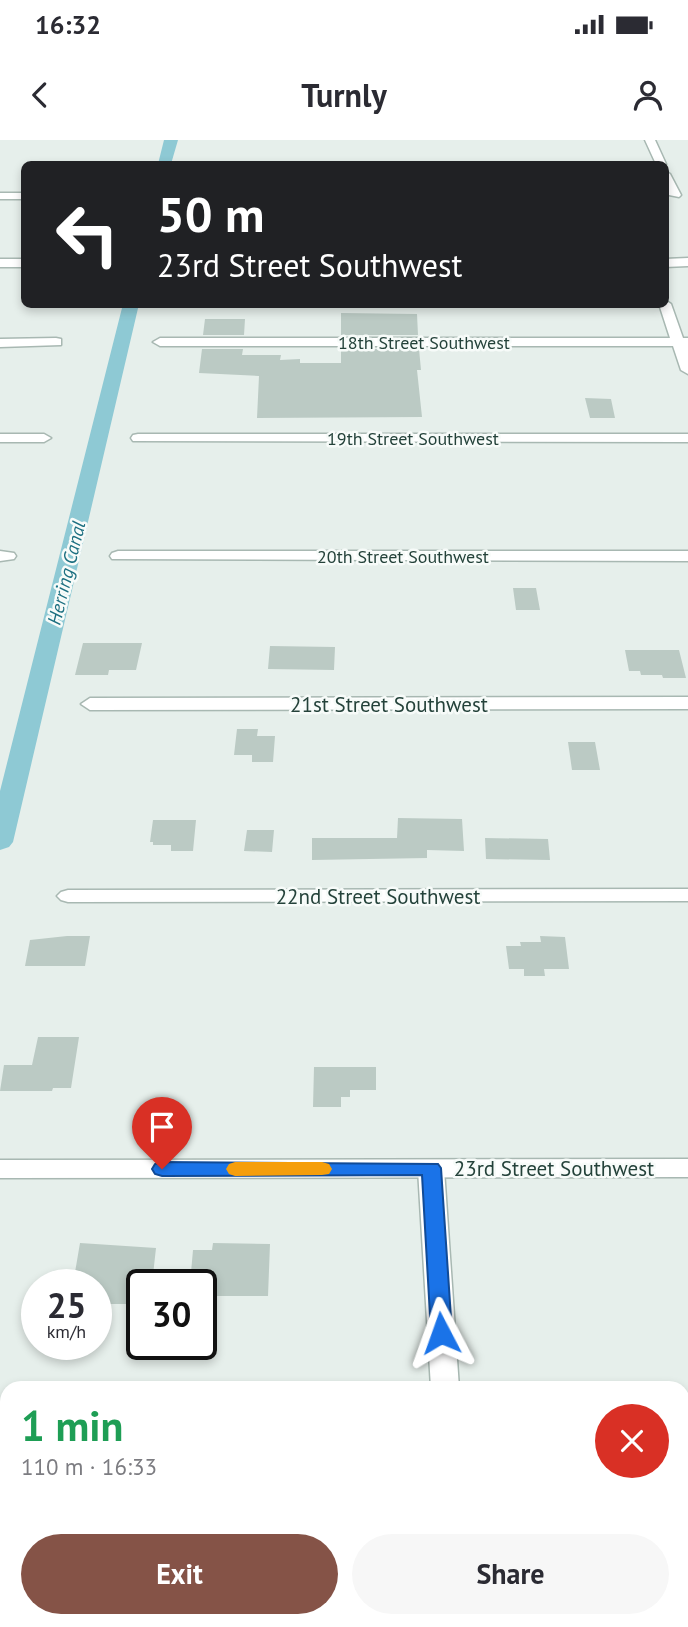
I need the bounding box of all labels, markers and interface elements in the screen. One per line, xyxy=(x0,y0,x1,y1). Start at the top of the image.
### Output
text: 16:32 xyxy=(35,8,101,41)
text: Turnly xyxy=(301,74,387,116)
icon: back xyxy=(21,76,59,114)
icon: person xyxy=(629,76,667,114)
text: 50 m xyxy=(157,182,264,246)
icon: left xyxy=(42,189,133,280)
text: 23rd Street Southwest xyxy=(157,244,462,286)
street label: 18th Street Southwest xyxy=(338,331,510,354)
street label: 19th Street Southwest xyxy=(327,427,499,450)
water label: Herring Canal xyxy=(42,519,90,627)
street label: 20th Street Southwest xyxy=(317,545,489,568)
street label: 21st Street Southwest xyxy=(290,691,488,718)
street label: 22nd Street Southwest xyxy=(276,883,480,910)
pin xyxy=(132,1097,192,1169)
icon: arrive xyxy=(143,1108,181,1146)
street label: 23rd Street Southwest xyxy=(454,1155,654,1182)
speed limit sign: 30 xyxy=(126,1269,217,1360)
text: 25 xyxy=(47,1282,86,1328)
position arrow xyxy=(404,1296,478,1370)
text: km/h xyxy=(47,1320,86,1343)
text: 1 min xyxy=(21,1398,123,1453)
button: close xyxy=(595,1404,669,1478)
text: 110 m · 16:33 xyxy=(21,1452,157,1481)
button: Exit xyxy=(21,1534,338,1614)
button: Share xyxy=(352,1534,669,1614)

